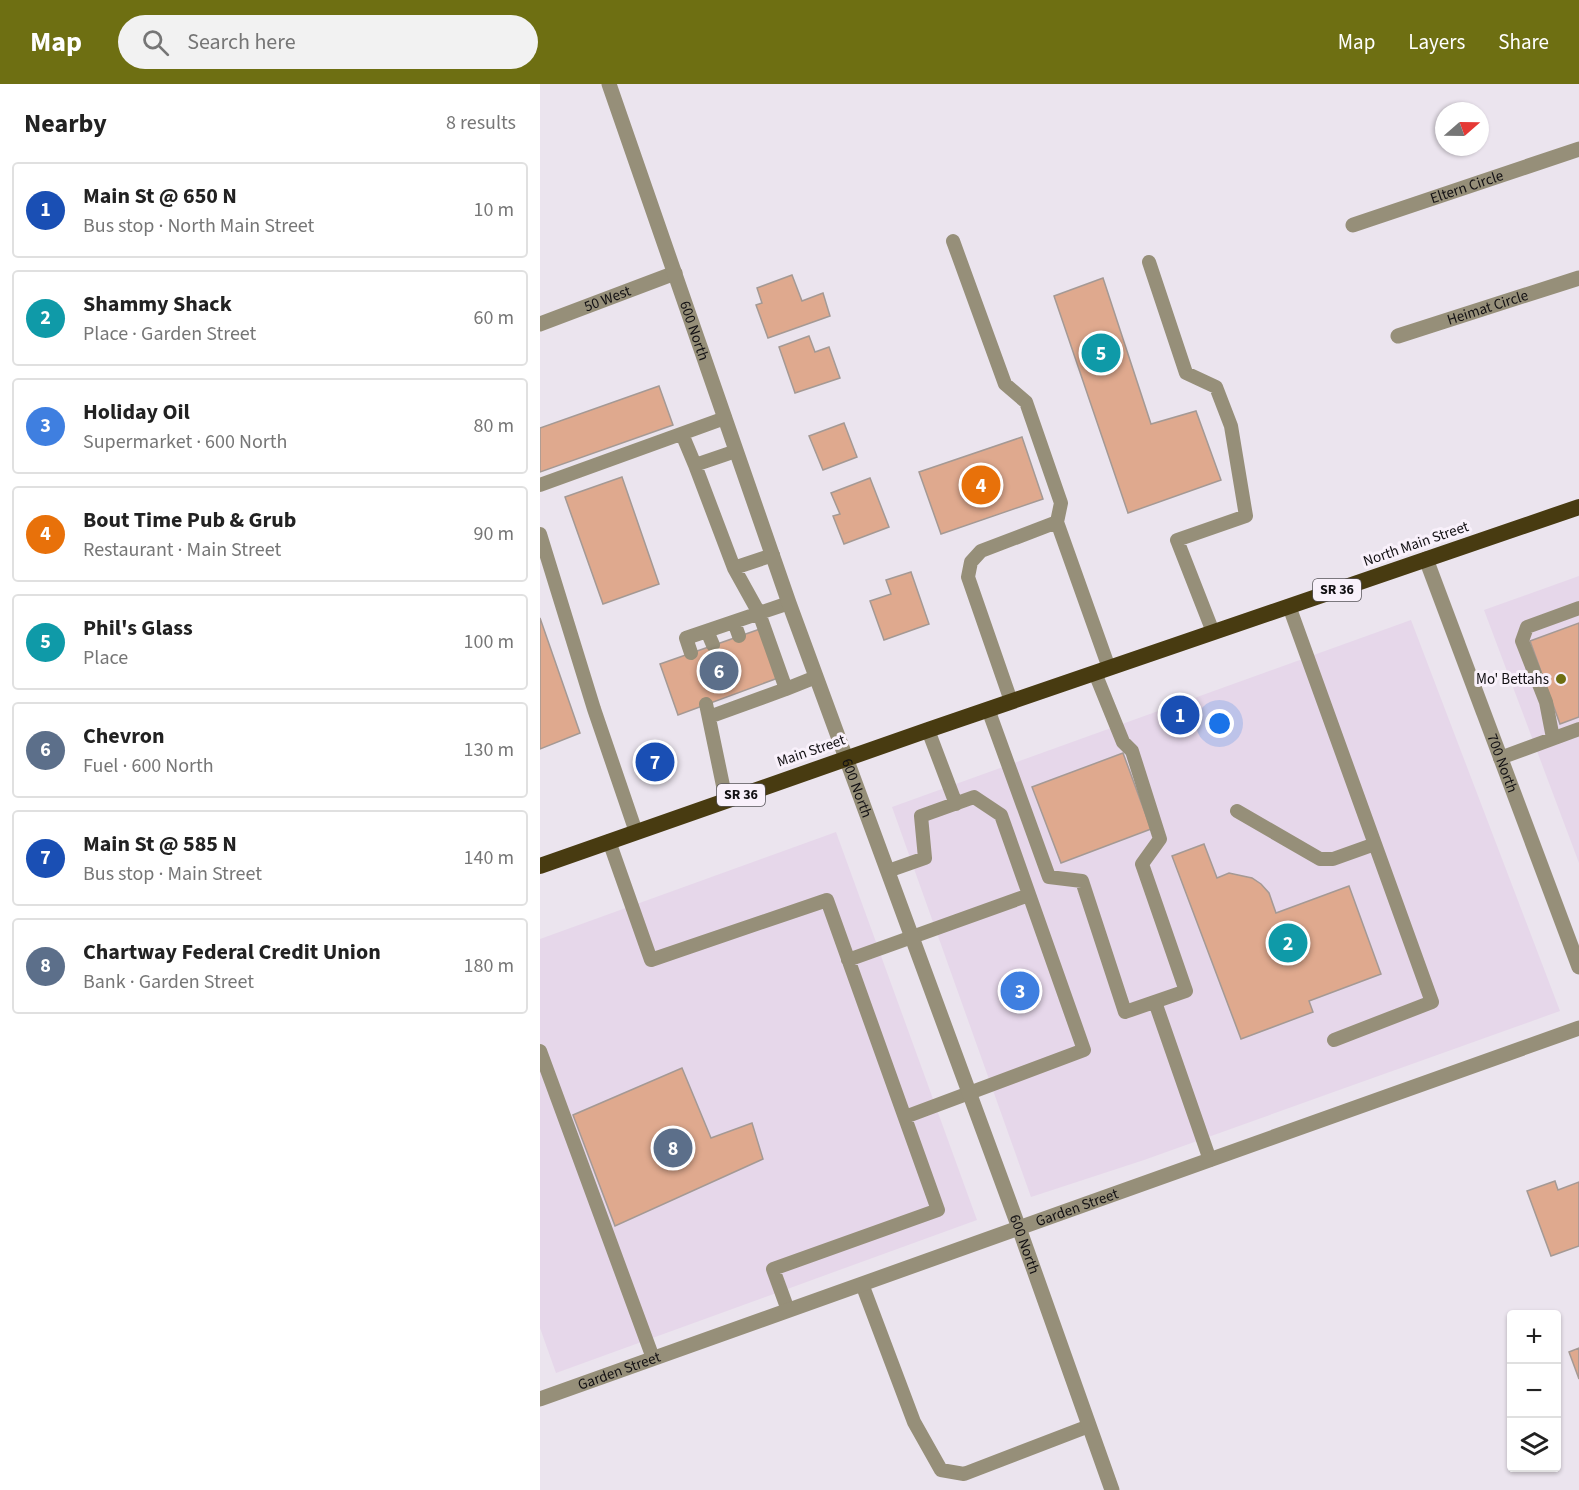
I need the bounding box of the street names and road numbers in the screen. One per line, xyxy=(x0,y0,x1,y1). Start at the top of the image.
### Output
street label: Eltern Circle xyxy=(1427,165,1506,209)
street label: 50 West xyxy=(581,280,634,317)
street label: Heimat Circle xyxy=(1444,284,1531,330)
street label: 600 North xyxy=(674,298,715,363)
street label: North Main Street xyxy=(1360,516,1472,572)
road number: SR 36 xyxy=(1313,579,1361,601)
street label: Main Street xyxy=(774,730,848,772)
street label: 700 North xyxy=(1482,731,1523,796)
street label: 600 North xyxy=(837,755,878,821)
road number: SR 36 xyxy=(717,784,765,806)
street label: Garden Street xyxy=(1033,1183,1121,1232)
street label: 600 North xyxy=(1004,1212,1045,1277)
street label: Garden Street xyxy=(575,1346,663,1395)

